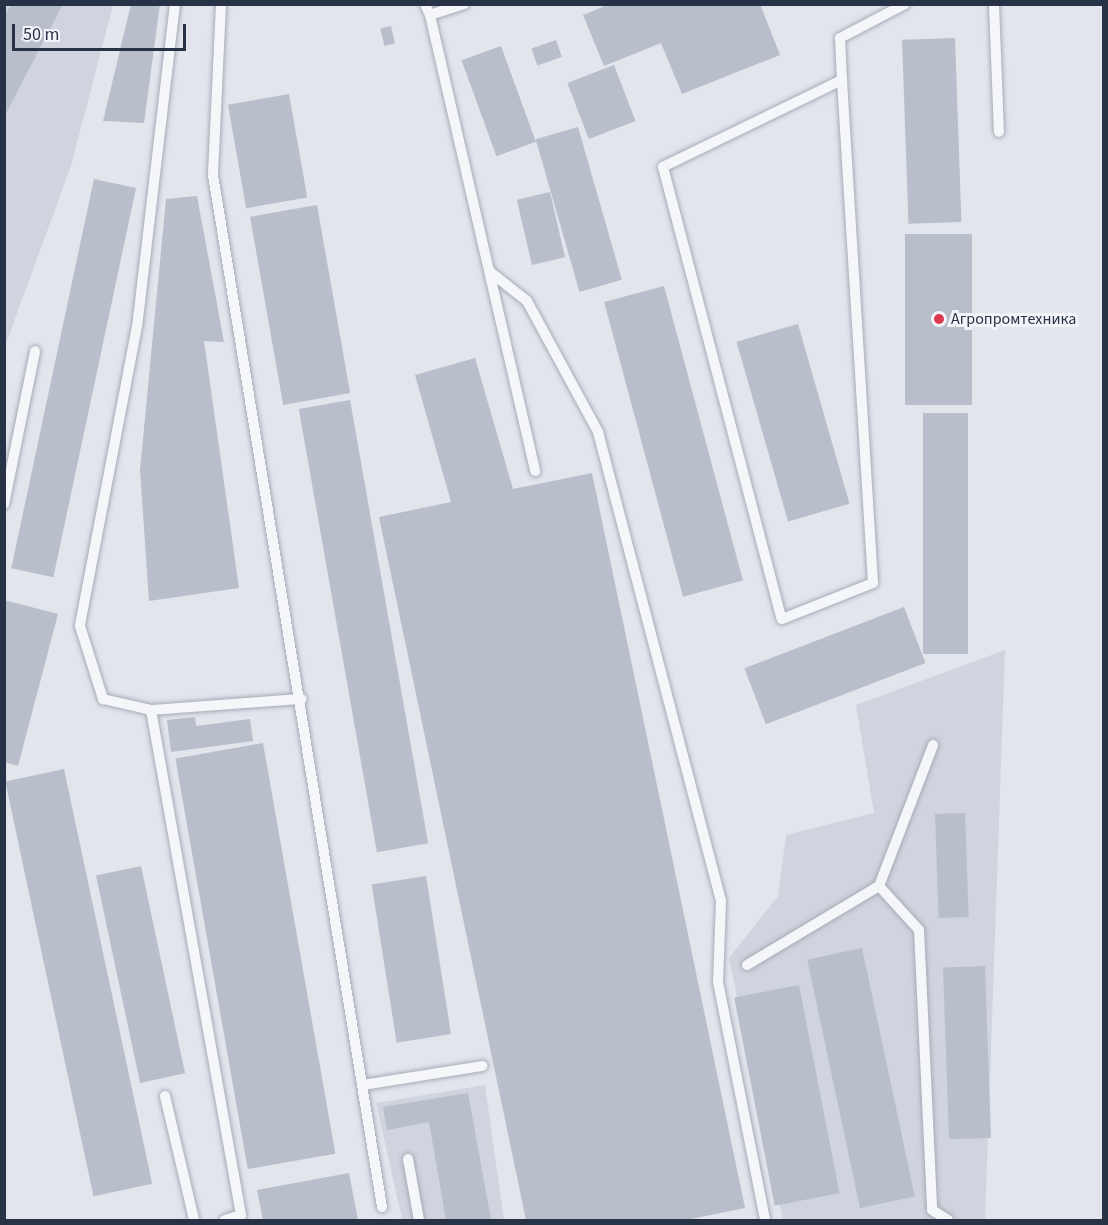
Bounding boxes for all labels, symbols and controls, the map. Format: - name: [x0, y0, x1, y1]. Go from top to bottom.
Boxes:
- scale bar: [15, 12, 189, 50]
- text: 50 m: [23, 22, 59, 47]
- place label: Агропромтехника: [951, 309, 1076, 329]
- marker: Агропромтехника: [932, 312, 946, 326]

